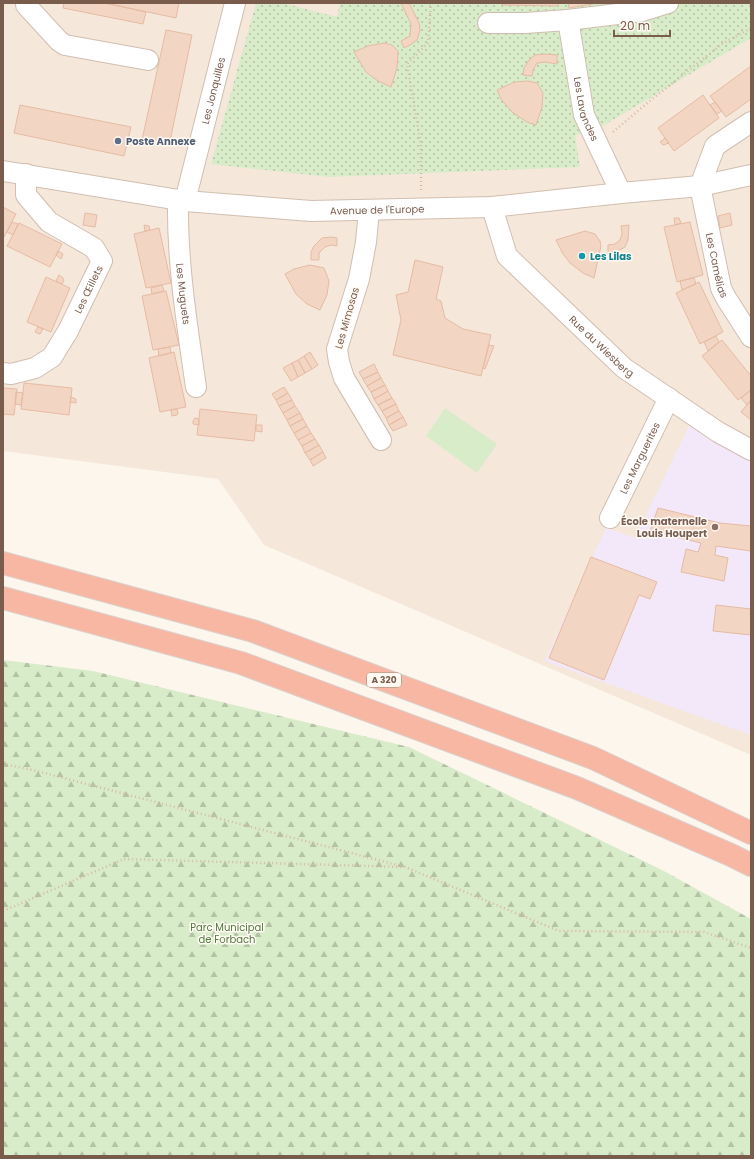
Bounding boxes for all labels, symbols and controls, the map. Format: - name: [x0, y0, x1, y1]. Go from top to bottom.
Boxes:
- scale bar: [614, 12, 670, 38]
- text: 20 m: [620, 17, 650, 34]
- street label: Les Jonquilles: [197, 55, 229, 126]
- street label: Les Lavandes: [570, 76, 603, 143]
- place label: Poste Annexe: [126, 134, 196, 149]
- marker: Poste Annexe: [113, 136, 123, 146]
- street label: Avenue de l'Europe: [330, 201, 425, 218]
- street label: Les Camélias: [702, 231, 732, 300]
- place label: Les Lilas: [590, 249, 632, 264]
- marker: Les Lilas: [577, 251, 587, 261]
- street label: Les Muguets: [173, 262, 194, 325]
- street label: Les Œillets: [70, 263, 106, 316]
- street label: Les Mimosas: [331, 285, 363, 351]
- street label: Rue du Wiesberg: [566, 312, 637, 380]
- street label: Les Marguerites: [616, 419, 664, 496]
- place label: École maternelle Louis Houpert: [621, 514, 707, 541]
- marker: École maternelle Louis Houpert: [710, 522, 720, 532]
- road number: A 320: [367, 673, 401, 687]
- park label: Parc Municipal de Forbach: [190, 920, 264, 947]

